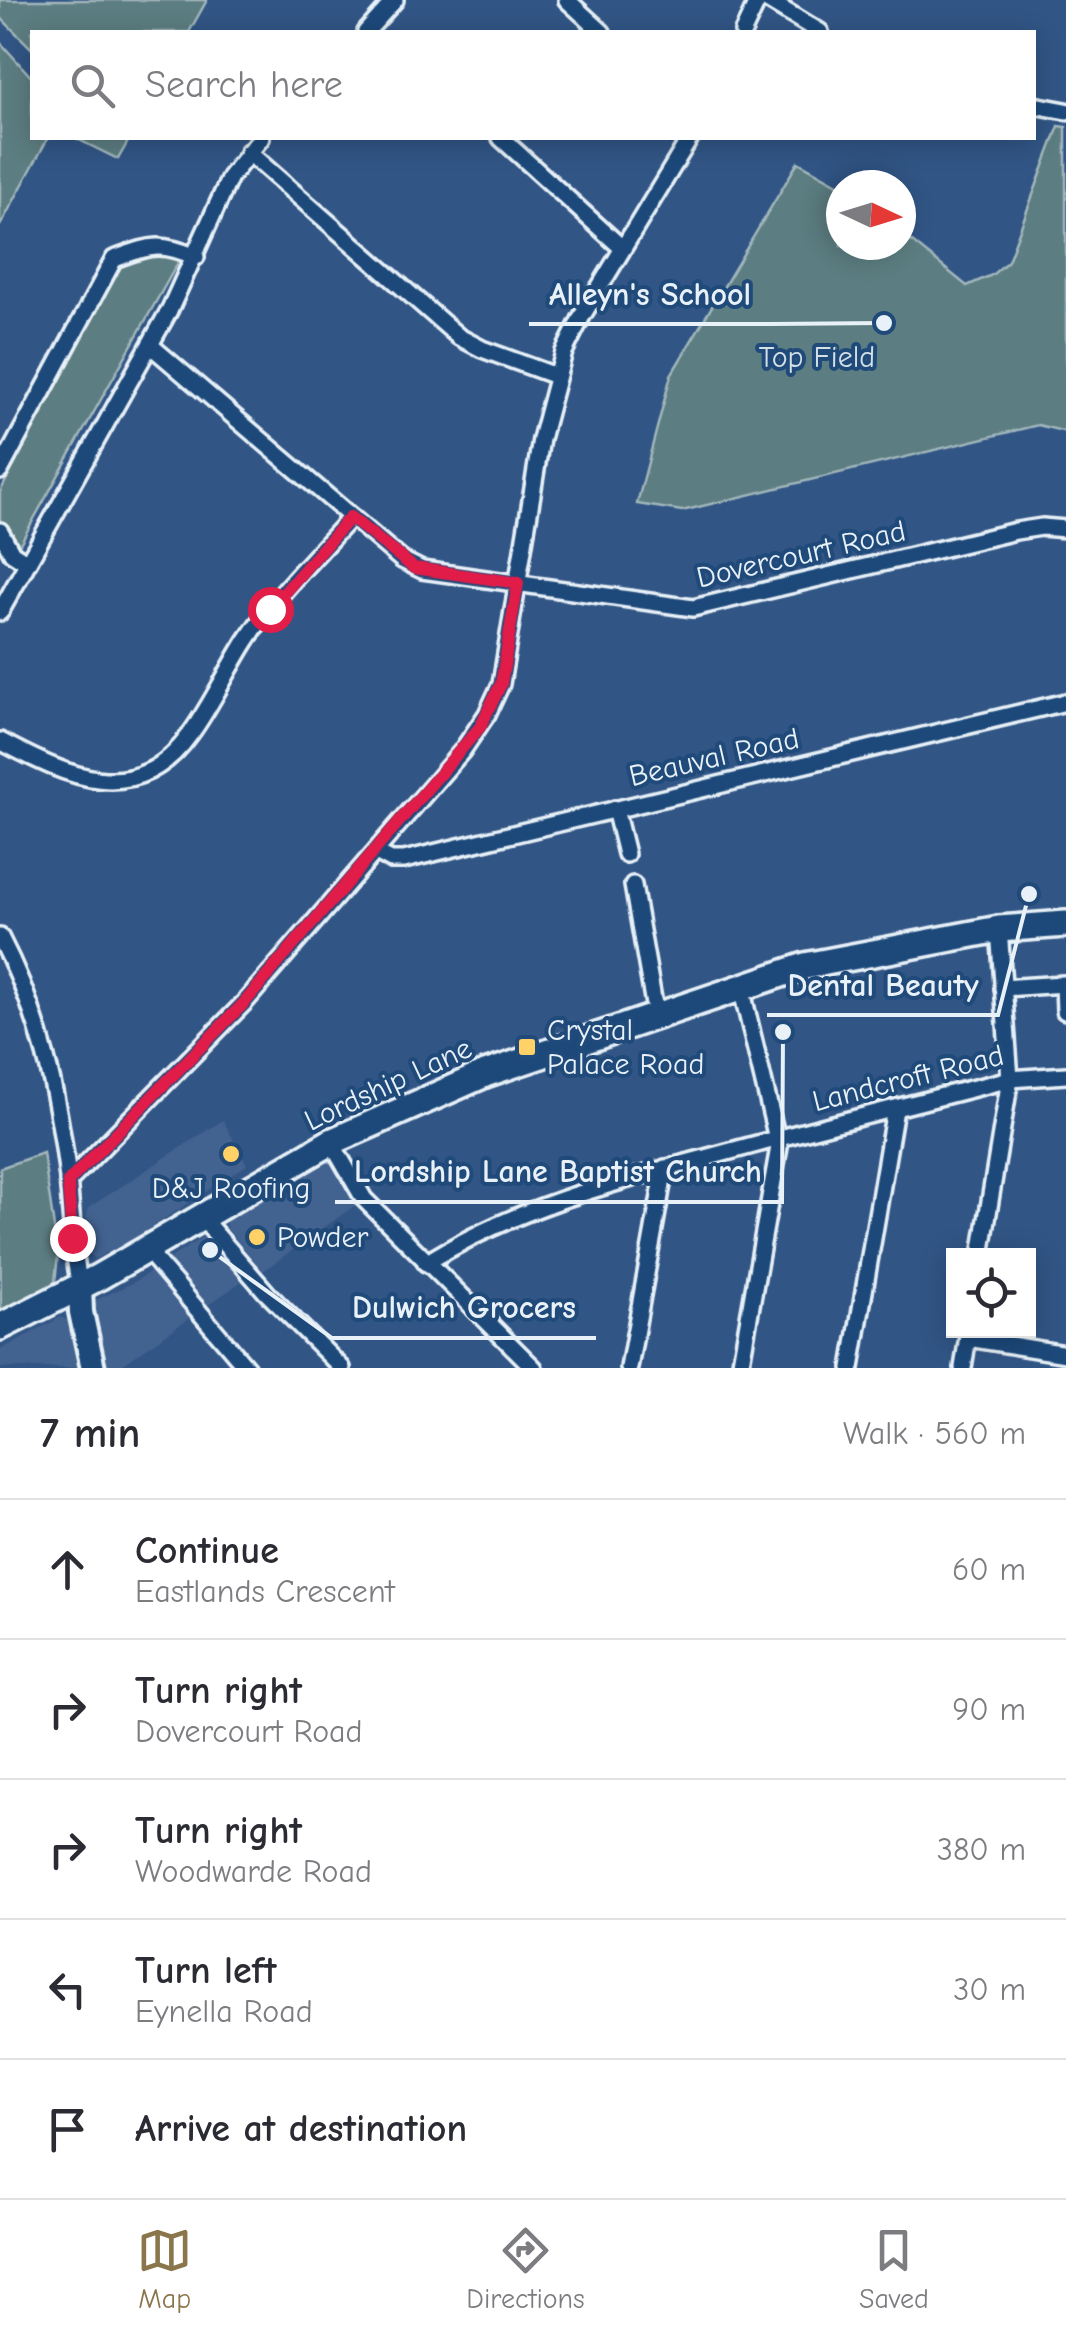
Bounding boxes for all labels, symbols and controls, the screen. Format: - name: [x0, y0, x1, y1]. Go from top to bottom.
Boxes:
- search box: [30, 30, 1036, 140]
- icon: search: [65, 58, 120, 113]
- text: Search here: [145, 63, 343, 107]
- north arrow: [826, 170, 916, 260]
- callout: Alleyn's School: [529, 262, 771, 324]
- text: Alleyn's School: [549, 276, 751, 313]
- park label: Top Field: [759, 340, 875, 375]
- street label: Dovercourt Road: [693, 513, 909, 596]
- route start: [248, 587, 294, 633]
- street label: Beauval Road: [626, 721, 802, 794]
- callout: Dental Beauty: [767, 953, 998, 1015]
- text: Dental Beauty: [787, 967, 979, 1004]
- place label: Crystal Palace Road: [547, 1013, 704, 1082]
- street label: Lordship Lane: [299, 1031, 477, 1138]
- marker: Crystal Palace Road: [516, 1036, 538, 1058]
- street label: Landcroft Road: [809, 1038, 1007, 1119]
- callout: Lordship Lane Baptist Church: [335, 1140, 782, 1202]
- marker: D&J Roofing: [220, 1143, 242, 1165]
- text: Lordship Lane Baptist Church: [354, 1153, 762, 1190]
- place label: D&J Roofing: [152, 1171, 310, 1206]
- route end: [50, 1216, 96, 1262]
- place label: Powder: [277, 1220, 368, 1255]
- marker: Powder: [246, 1226, 268, 1248]
- map controls: [946, 1248, 1036, 1338]
- button: locate: [946, 1248, 1036, 1338]
- callout: Dulwich Grocers: [332, 1276, 596, 1338]
- text: Dulwich Grocers: [352, 1289, 576, 1326]
- text: 7 min: [40, 1409, 140, 1458]
- text: Walk · 560 m: [843, 1415, 1026, 1452]
- text: Continue: [135, 1529, 279, 1573]
- icon: ahead: [40, 1542, 95, 1597]
- text: 60 m: [952, 1551, 1026, 1588]
- text: Eastlands Crescent: [135, 1573, 395, 1610]
- text: Turn right: [135, 1669, 302, 1713]
- icon: right: [40, 1682, 95, 1737]
- text: 90 m: [952, 1691, 1026, 1728]
- text: Dovercourt Road: [135, 1713, 363, 1750]
- text: Turn right: [135, 1809, 302, 1853]
- icon: right: [40, 1822, 95, 1877]
- text: 380 m: [937, 1831, 1026, 1868]
- text: Woodwarde Road: [135, 1853, 372, 1890]
- text: Turn left: [135, 1949, 276, 1993]
- icon: left: [40, 1962, 95, 2017]
- text: 30 m: [953, 1971, 1026, 2008]
- text: Eynella Road: [135, 1993, 313, 2030]
- icon: arrive: [40, 2102, 95, 2157]
- text: Arrive at destination: [135, 2107, 467, 2151]
- tab: Map: [137, 2223, 192, 2315]
- tab: Directions: [466, 2223, 585, 2315]
- tab: Saved: [859, 2223, 929, 2315]

